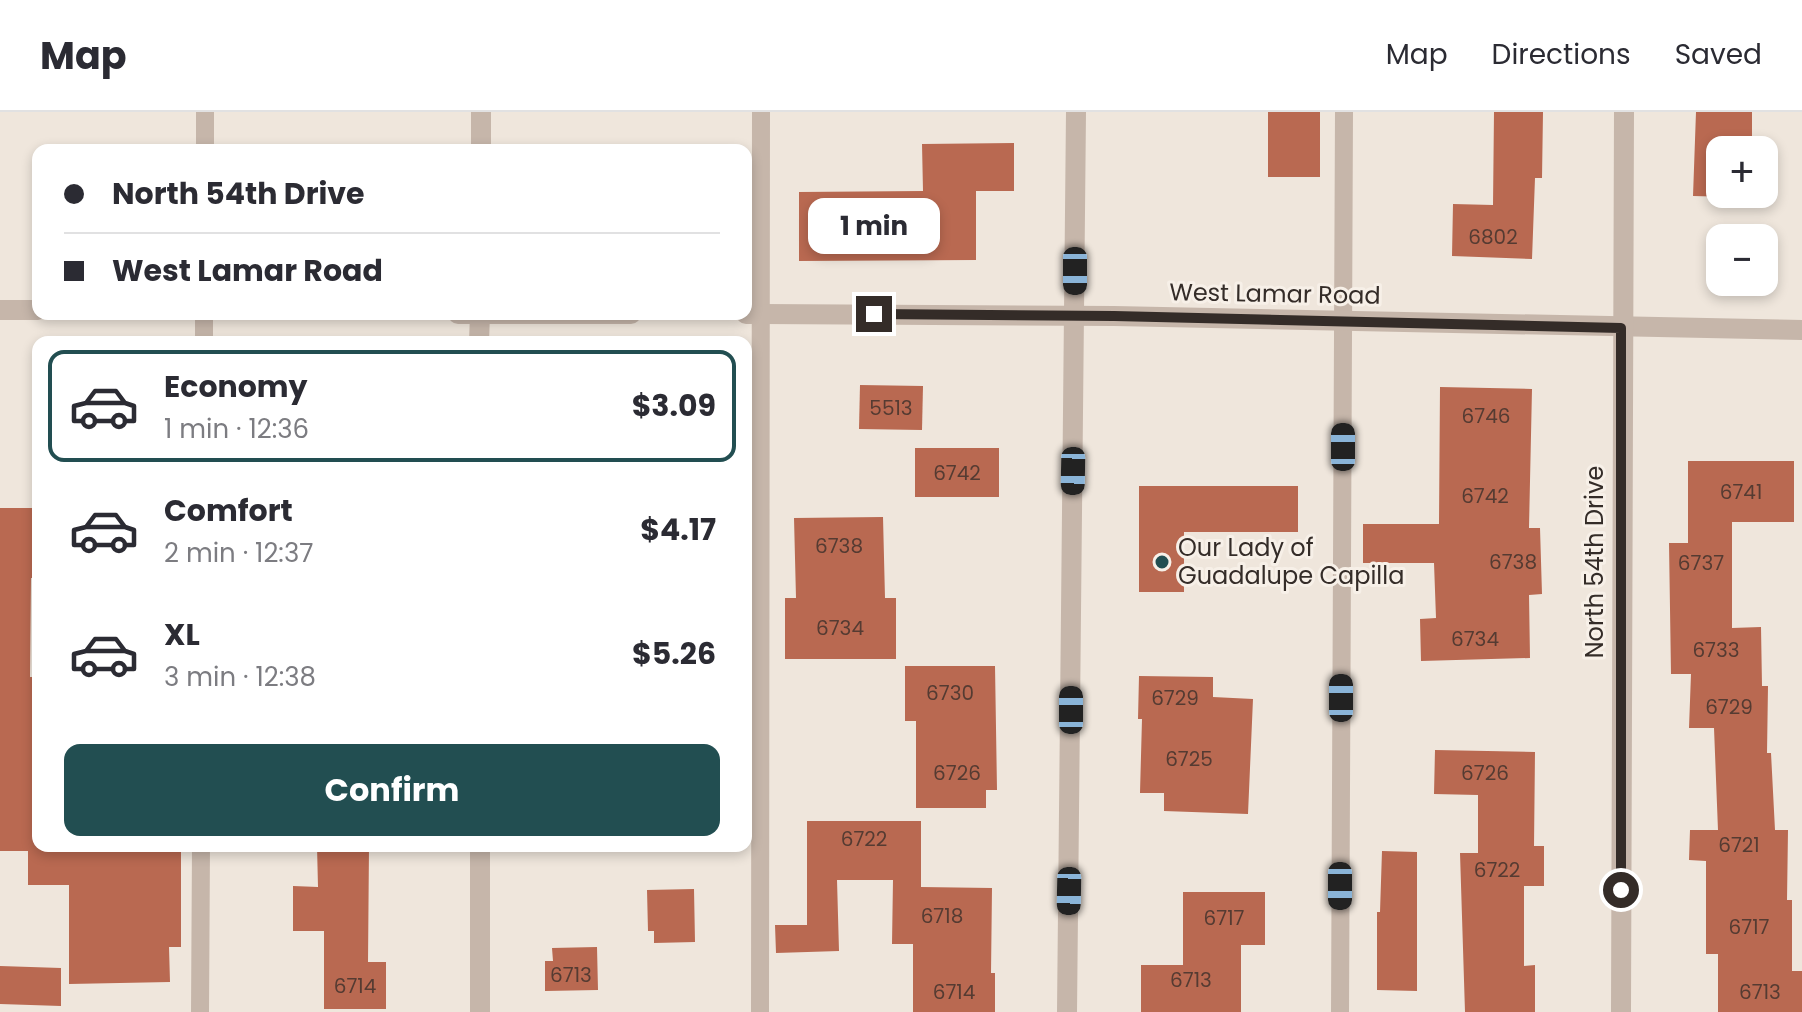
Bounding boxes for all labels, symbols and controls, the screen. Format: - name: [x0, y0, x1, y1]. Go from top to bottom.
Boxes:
- text: Map: [40, 29, 127, 82]
- text: Map: [1386, 35, 1448, 74]
- text: Directions: [1492, 35, 1631, 74]
- text: Saved: [1675, 35, 1762, 74]
- map controls: [1706, 136, 1778, 296]
- button: +: [1706, 136, 1778, 208]
- text: North 54th Drive: [112, 172, 365, 215]
- callout: 1 min: [808, 198, 940, 254]
- text: 1 min: [840, 208, 908, 244]
- house number: 6802: [1468, 223, 1518, 251]
- button: −: [1706, 224, 1778, 296]
- car: [1063, 247, 1087, 295]
- text: West Lamar Road: [112, 249, 383, 292]
- street label: West Lamar Road: [1169, 275, 1381, 312]
- route end: [856, 296, 892, 332]
- text: Economy: [164, 365, 308, 408]
- icon: car: [68, 370, 140, 442]
- text: $3.09: [632, 384, 716, 427]
- house number: 5513: [869, 394, 913, 422]
- house number: 6746: [1462, 402, 1510, 430]
- text: 1 min · 12:36: [164, 411, 309, 447]
- car: [1331, 423, 1355, 471]
- car: [1061, 447, 1085, 495]
- house number: 6742: [933, 459, 981, 487]
- street label: North 54th Drive: [1578, 466, 1611, 658]
- house number: 6741: [1720, 478, 1762, 506]
- house number: 6742: [1461, 482, 1509, 510]
- text: Comfort: [164, 489, 293, 532]
- icon: car: [68, 494, 140, 566]
- text: $4.17: [640, 508, 716, 551]
- place label: Our Lady of Guadalupe Capilla: [1178, 531, 1404, 592]
- house number: 6738: [815, 532, 863, 560]
- text: 2 min · 12:37: [164, 535, 313, 571]
- house number: 6738: [1489, 548, 1537, 576]
- house number: 6737: [1678, 549, 1724, 577]
- marker: Our Lady of Guadalupe Capilla: [1153, 553, 1171, 571]
- text: XL: [164, 613, 200, 656]
- house number: 6734: [816, 614, 864, 642]
- icon: car: [68, 618, 140, 690]
- house number: 6734: [1451, 625, 1499, 653]
- text: $5.26: [632, 632, 716, 675]
- house number: 6733: [1692, 636, 1740, 664]
- text: 3 min · 12:38: [164, 659, 316, 695]
- car: [1329, 674, 1353, 722]
- house number: 6730: [926, 679, 974, 707]
- house number: 6729: [1151, 684, 1199, 712]
- car: [1059, 686, 1083, 734]
- house number: 6729: [1705, 693, 1753, 721]
- button: Confirm: [64, 744, 720, 836]
- house number: 6725: [1165, 745, 1213, 773]
- house number: 6726: [933, 759, 981, 787]
- house number: 6726: [1461, 759, 1509, 787]
- house number: 6722: [841, 825, 887, 853]
- house number: 6721: [1718, 831, 1760, 859]
- house number: 6722: [1474, 856, 1520, 884]
- car: [1328, 862, 1352, 910]
- car: [1057, 867, 1081, 915]
- route start: [1603, 872, 1639, 908]
- house number: 6718: [921, 902, 963, 930]
- house number: 6717: [1204, 904, 1245, 932]
- house number: 6717: [1729, 913, 1770, 941]
- house number: 6713: [550, 961, 592, 989]
- house number: 6713: [1170, 966, 1212, 994]
- house number: 6714: [334, 972, 376, 1000]
- house number: 6714: [933, 978, 975, 1006]
- house number: 6713: [1739, 978, 1781, 1006]

